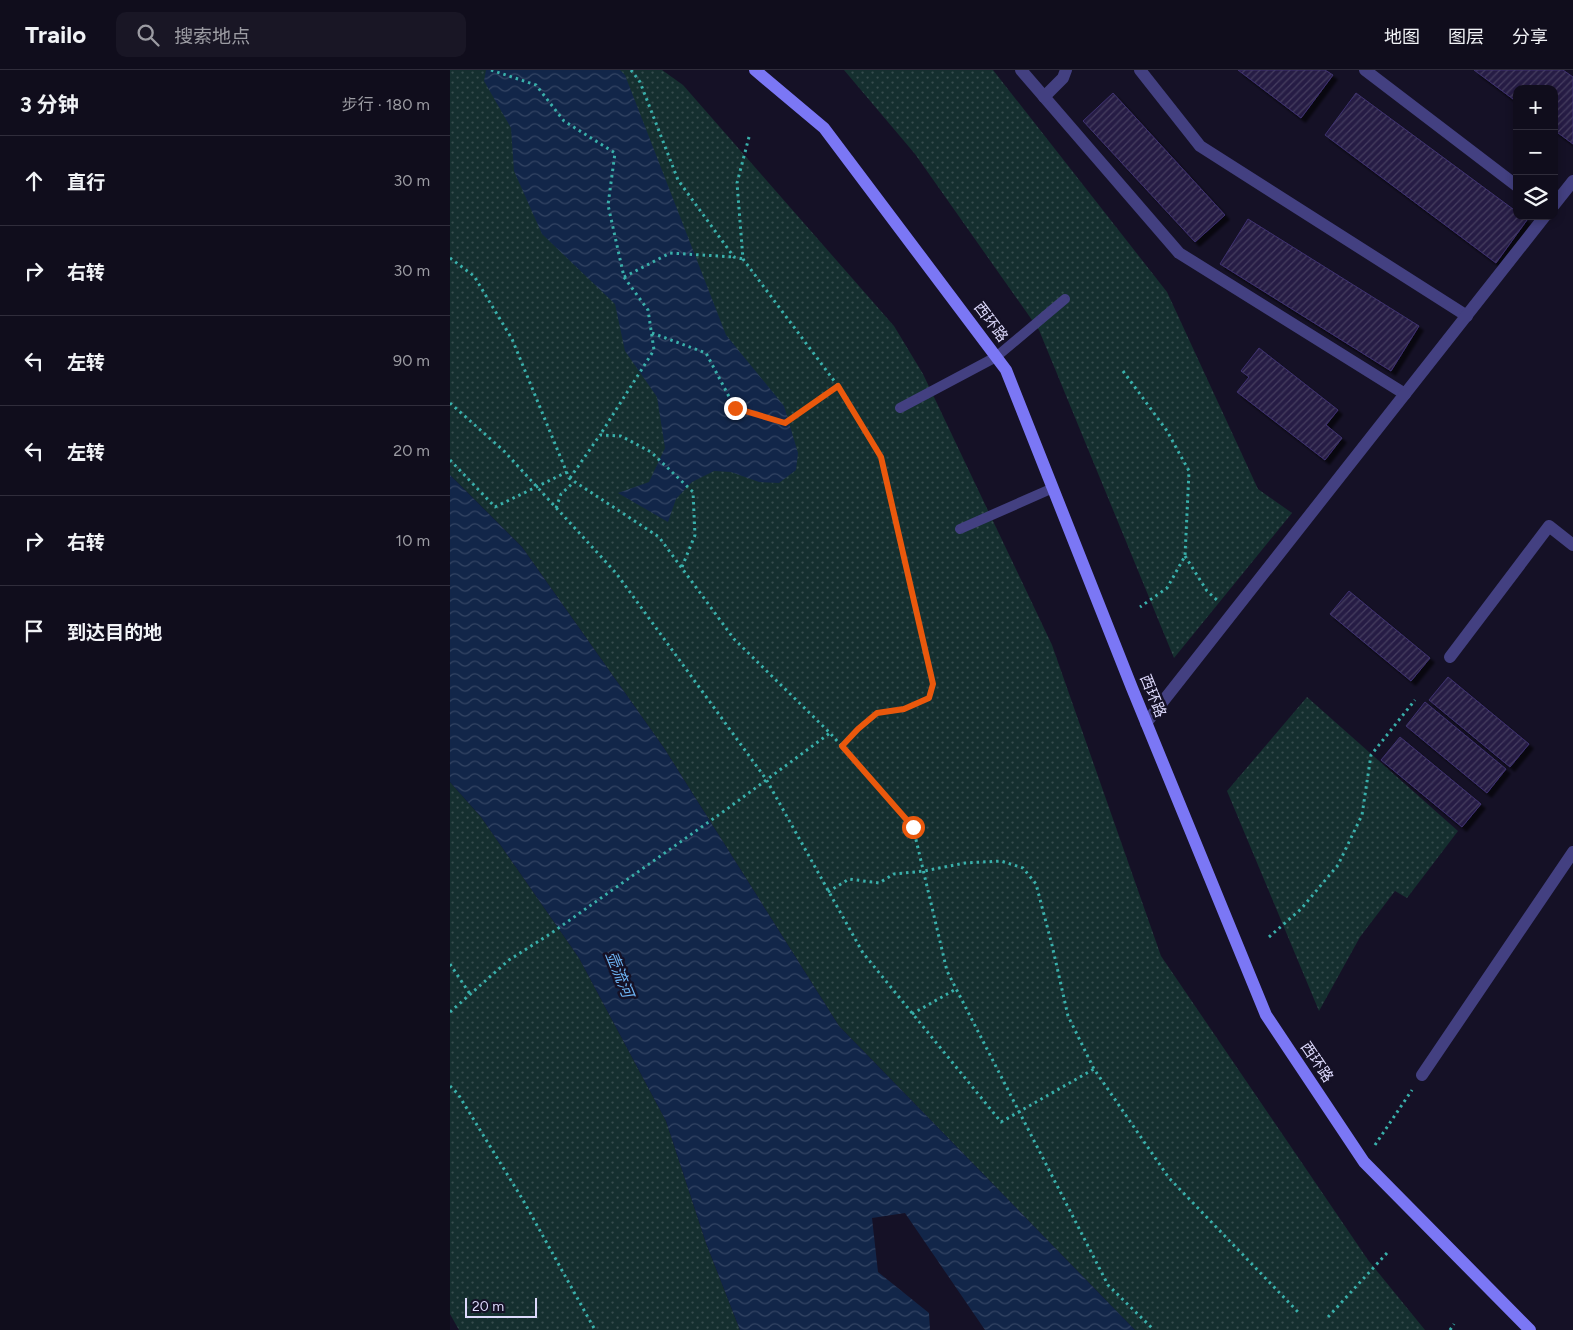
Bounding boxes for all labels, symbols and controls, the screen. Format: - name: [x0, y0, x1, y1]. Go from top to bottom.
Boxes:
- search box: [116, 12, 466, 57]
- text: Trailo: [25, 20, 86, 49]
- icon: search: [134, 21, 162, 49]
- text: 搜索地点: [174, 25, 250, 48]
- text: 地图: [1384, 26, 1420, 48]
- text: 图层: [1448, 26, 1484, 48]
- text: 分享: [1512, 26, 1548, 48]
- map controls: [1513, 85, 1558, 220]
- button: +: [1513, 85, 1558, 130]
- text: 3 分钟: [20, 92, 79, 117]
- text: 步行 · 180 m: [342, 95, 430, 114]
- button: −: [1513, 130, 1558, 175]
- icon: ahead: [20, 167, 48, 195]
- text: 直行: [67, 171, 105, 194]
- text: 30 m: [393, 171, 430, 190]
- button: layers: [1513, 175, 1558, 220]
- icon: right: [20, 257, 48, 285]
- text: 右转: [67, 261, 105, 284]
- text: 30 m: [393, 261, 430, 280]
- street label: 西环路: [970, 299, 1012, 345]
- icon: left: [20, 347, 48, 375]
- text: 左转: [67, 351, 105, 374]
- text: 90 m: [393, 351, 430, 370]
- route end: [724, 397, 747, 420]
- icon: left: [20, 437, 48, 465]
- text: 左转: [67, 441, 105, 464]
- text: 20 m: [393, 441, 430, 460]
- icon: right: [20, 527, 48, 555]
- text: 右转: [67, 531, 105, 554]
- text: 10 m: [396, 531, 430, 550]
- icon: arrive: [20, 617, 48, 645]
- text: 到达目的地: [67, 621, 162, 644]
- street label: 西环路: [1136, 672, 1170, 720]
- route start: [902, 816, 925, 839]
- water label: 壶流河: [602, 948, 638, 1003]
- street label: 西环路: [1297, 1038, 1337, 1086]
- scale bar: [465, 1295, 538, 1318]
- text: 20 m: [472, 1298, 504, 1315]

